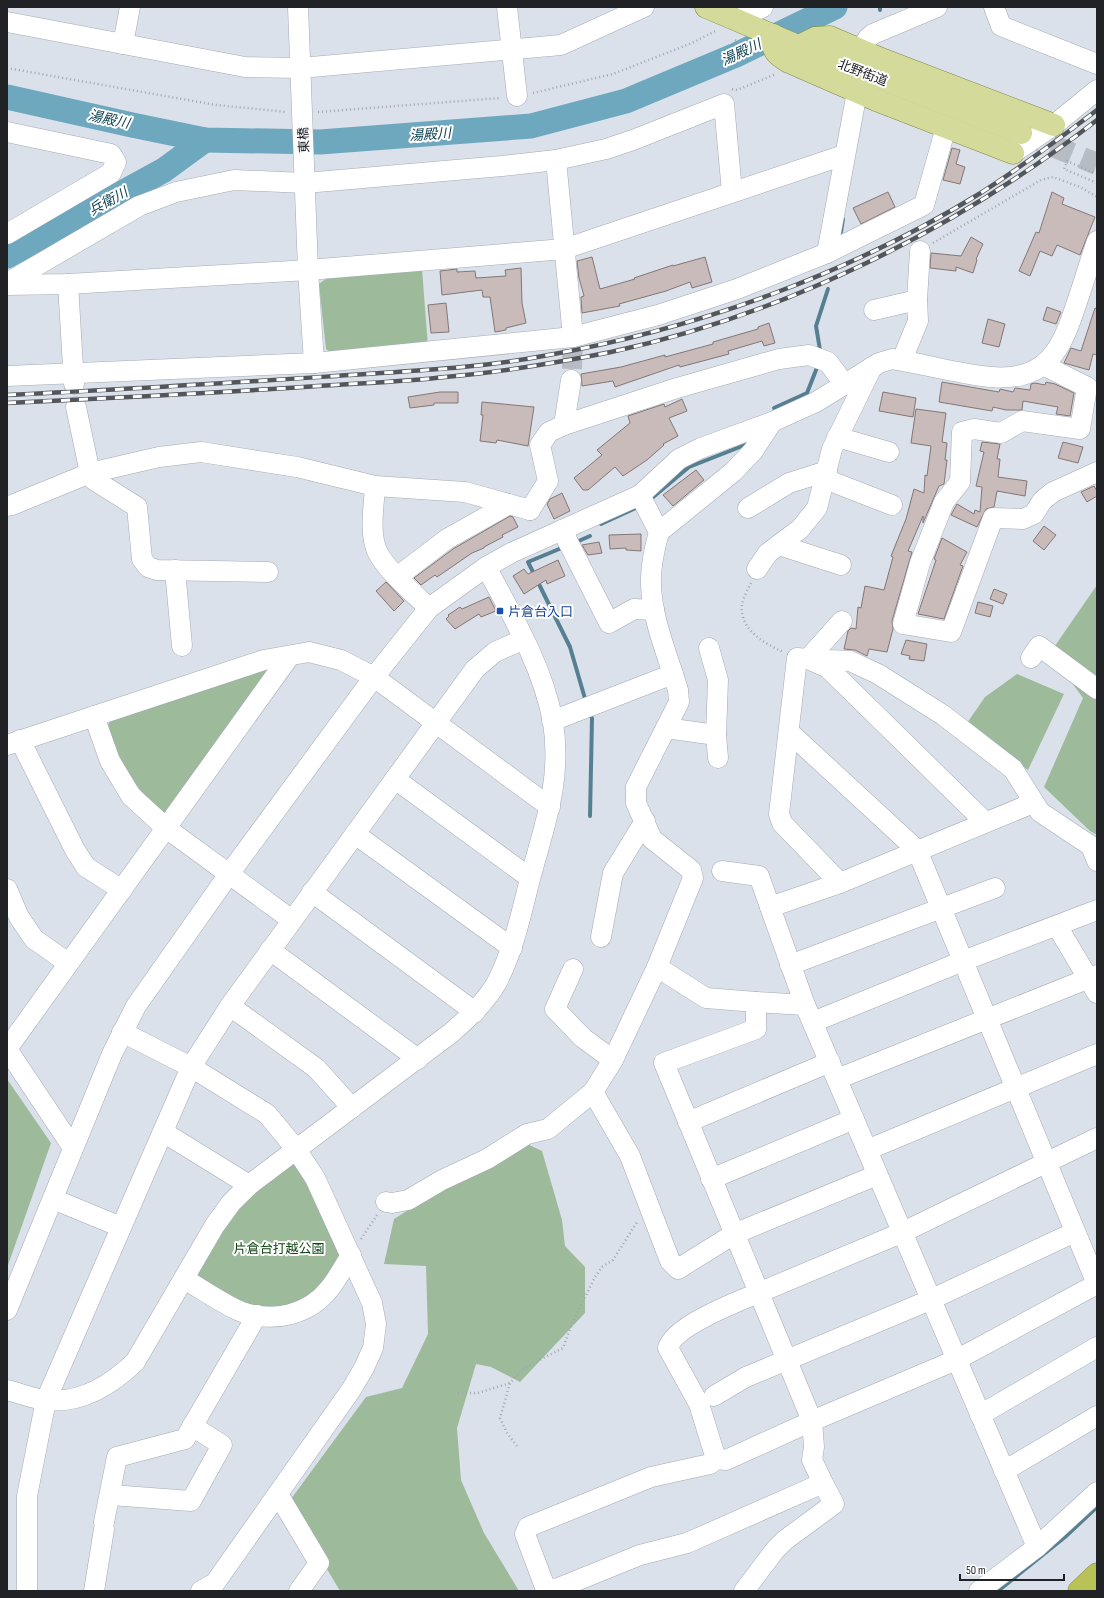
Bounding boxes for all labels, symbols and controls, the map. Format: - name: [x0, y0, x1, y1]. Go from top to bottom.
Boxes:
- water label: 湯殿川: [719, 35, 766, 69]
- street label: 北野街道: [835, 56, 890, 90]
- water label: 湯殿川: [87, 107, 133, 133]
- water label: 湯殿川: [408, 124, 454, 144]
- street label: 東橋: [295, 127, 313, 153]
- water label: 兵衛川: [86, 183, 132, 219]
- place label: 片倉台入口: [508, 604, 573, 620]
- marker: 片倉台入口: [495, 606, 505, 616]
- park label: 片倉台打越公園: [233, 1241, 325, 1257]
- scale bar: [960, 1556, 1064, 1582]
- text: 50 m: [966, 1563, 986, 1578]

